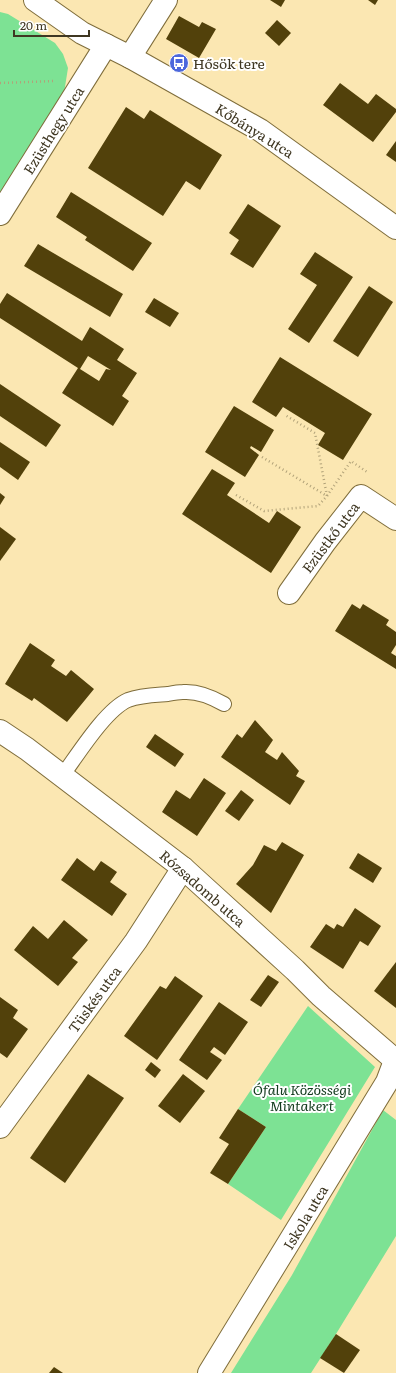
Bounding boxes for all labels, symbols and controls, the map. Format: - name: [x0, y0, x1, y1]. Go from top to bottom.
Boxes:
- scale bar: [14, 12, 89, 38]
- text: 20 m: [20, 16, 47, 34]
- bus stop icon: Hősök tere: [168, 52, 190, 74]
- place label: Hősök tere: [193, 53, 265, 73]
- street label: Ezüsthegy utca: [18, 82, 88, 178]
- street label: Kőbánya utca: [212, 98, 299, 162]
- street label: Ezüstkő utca: [297, 497, 364, 577]
- street label: Rózsadomb utca: [156, 845, 251, 931]
- street label: Tüskés utca: [63, 961, 125, 1037]
- park label: Ófalu Közösségi Mintakert: [253, 1079, 352, 1115]
- street label: Iskola utca: [278, 1181, 332, 1253]

